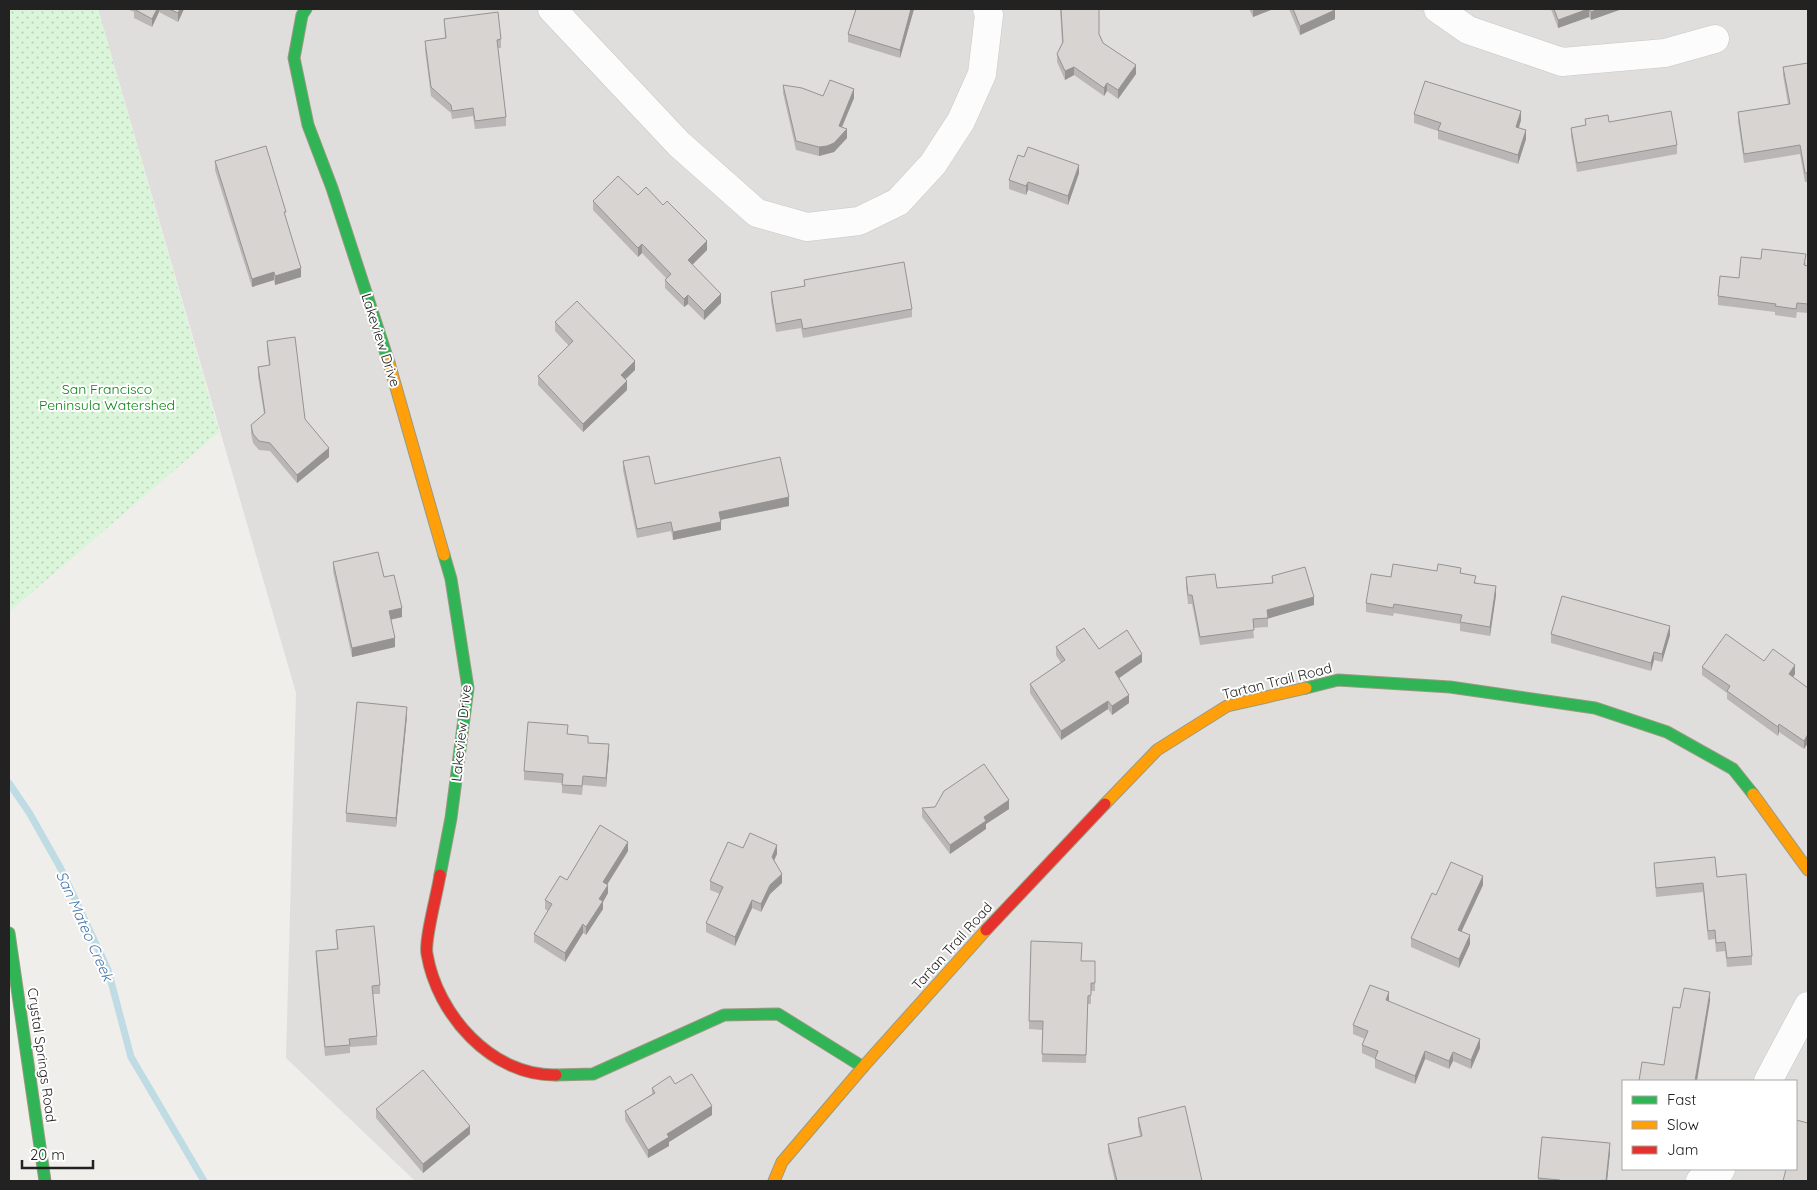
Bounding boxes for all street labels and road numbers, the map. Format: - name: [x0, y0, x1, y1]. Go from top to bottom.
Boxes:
- street label: Lakeview Drive: [357, 291, 405, 389]
- street label: Tartan Trail Road: [1220, 659, 1334, 703]
- street label: Lakeview Drive: [447, 684, 475, 782]
- street label: Tartan Trail Road: [908, 898, 996, 994]
- street label: Crystal Springs Road: [24, 987, 60, 1123]

